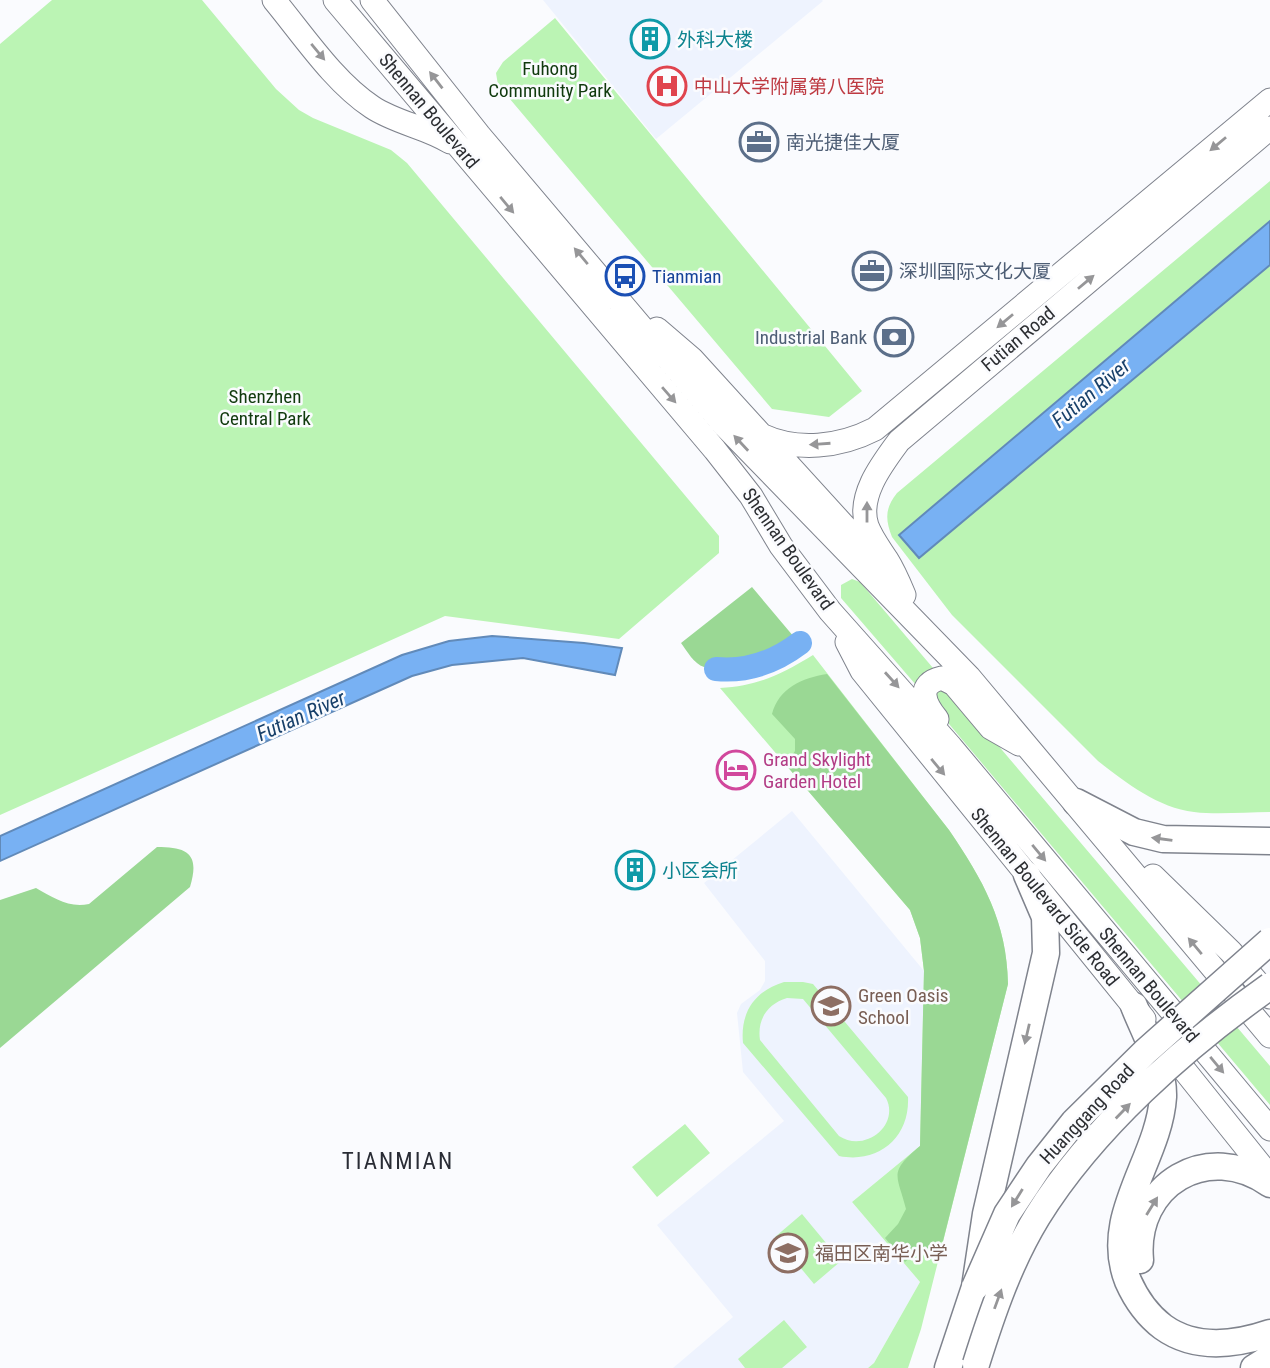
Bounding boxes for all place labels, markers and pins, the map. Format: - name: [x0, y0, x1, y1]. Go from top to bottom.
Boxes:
- building icon: 外科大楼: [629, 18, 671, 60]
- place label: 外科大楼: [677, 28, 753, 51]
- hospital icon: 中山大学附属第八医院: [646, 65, 688, 107]
- place label: 中山大学附属第八医院: [694, 75, 884, 98]
- office icon: 南光捷佳大厦: [738, 121, 780, 163]
- place label: 南光捷佳大厦: [786, 131, 900, 154]
- office icon: 深圳国际文化大厦: [851, 250, 893, 292]
- bus stop icon: Tianmian: [604, 255, 646, 297]
- place label: 深圳国际文化大厦: [899, 260, 1051, 283]
- place label: Tianmian: [652, 265, 722, 288]
- bank icon: Industrial Bank: [873, 316, 915, 358]
- place label: Industrial Bank: [755, 326, 867, 349]
- place label: Grand Skylight Garden Hotel: [763, 748, 871, 793]
- hotel icon: Grand Skylight Garden Hotel: [715, 749, 757, 791]
- building icon: 小区会所: [614, 849, 656, 891]
- place label: 小区会所: [662, 859, 738, 882]
- place label: Green Oasis School: [858, 984, 948, 1029]
- school or university icon: Green Oasis School: [810, 985, 852, 1027]
- school or university icon: 福田区南华小学: [767, 1232, 809, 1274]
- place label: 福田区南华小学: [815, 1242, 948, 1265]

